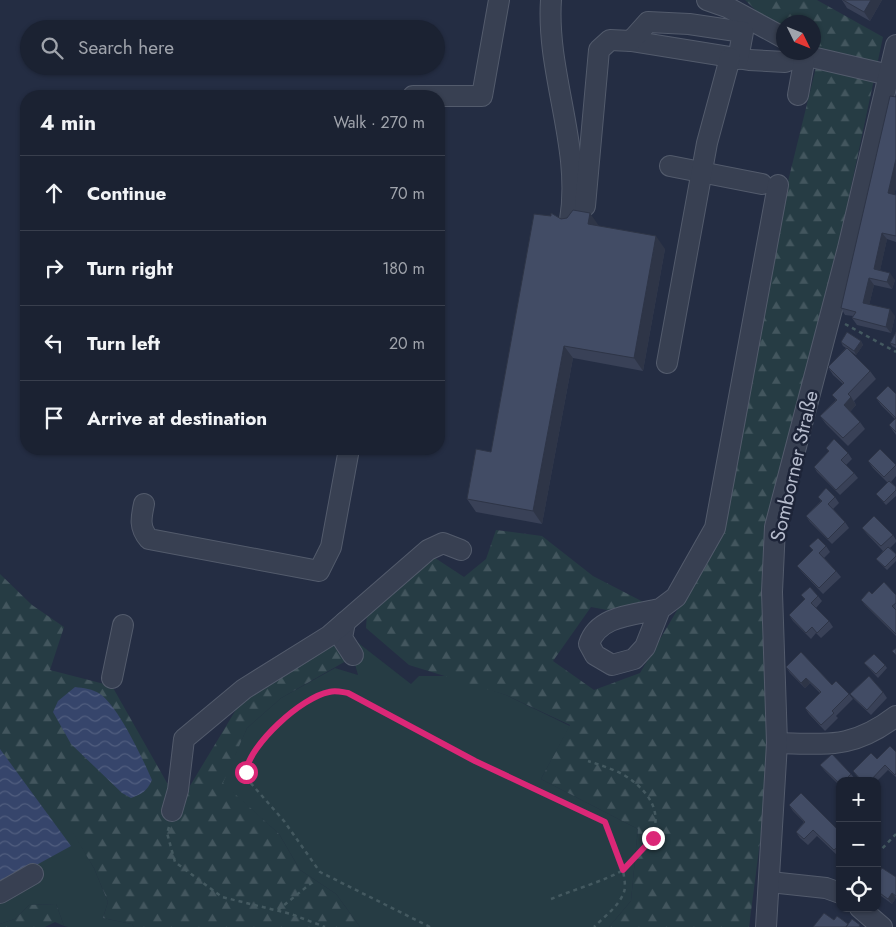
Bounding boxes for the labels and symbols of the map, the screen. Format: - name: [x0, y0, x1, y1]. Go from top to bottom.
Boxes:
- north arrow: [776, 15, 821, 60]
- street label: Somborner Straße: [763, 388, 826, 544]
- route start: [235, 761, 258, 784]
- route end: [642, 827, 665, 850]

